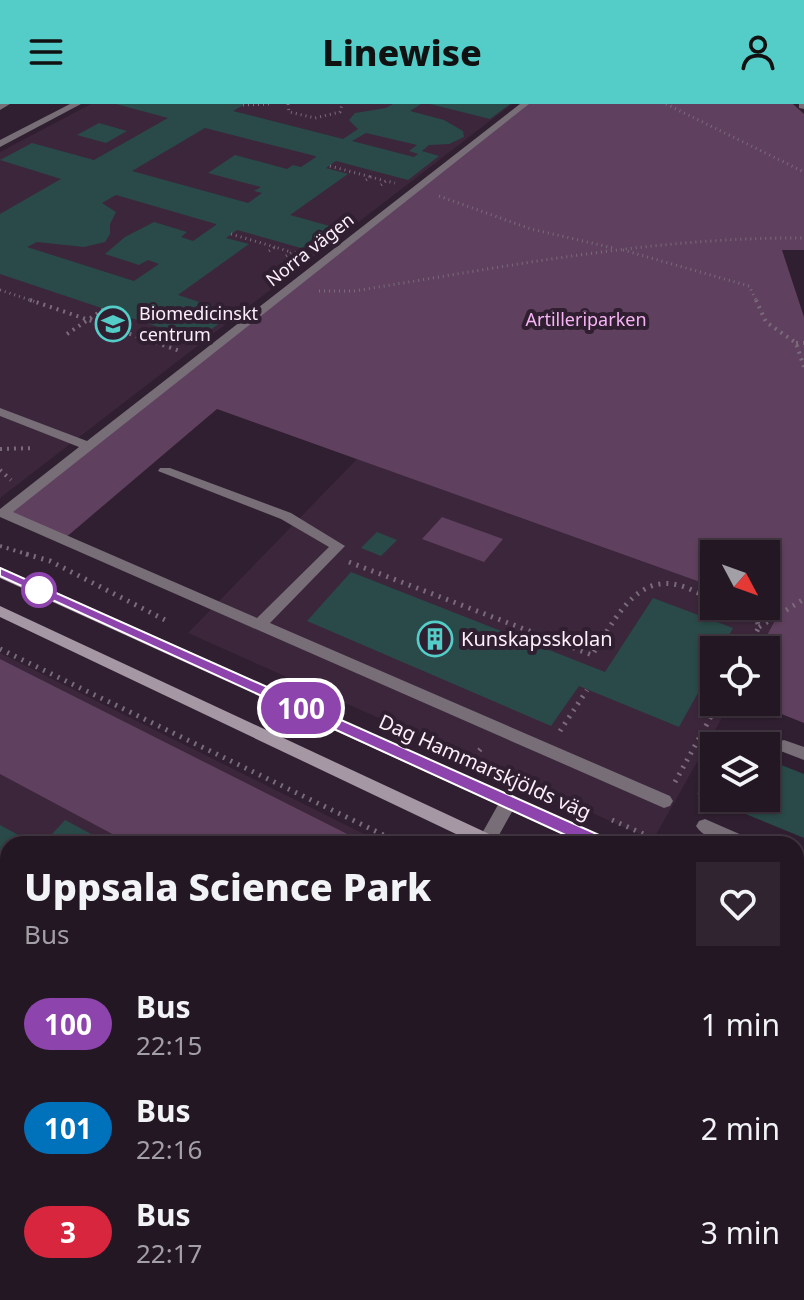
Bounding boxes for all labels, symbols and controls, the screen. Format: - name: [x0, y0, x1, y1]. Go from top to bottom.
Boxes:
- text: Linewise: [322, 28, 482, 77]
- icon: menu: [24, 30, 68, 74]
- icon: person: [736, 30, 780, 74]
- street label: Norra vägen: [260, 207, 358, 291]
- place label: Biomedicinskt centrum: [139, 301, 259, 346]
- school or university icon: Biomedicinskt centrum: [94, 305, 132, 343]
- park label: Artilleriparken: [525, 307, 647, 331]
- north arrow: [700, 540, 780, 620]
- map controls: [700, 540, 780, 812]
- unlabelled marker: [22, 573, 56, 607]
- building icon: Kunskapsskolan: [416, 620, 454, 658]
- place label: Kunskapsskolan: [461, 625, 613, 652]
- button: locate: [700, 636, 780, 716]
- line badge: 100: [255, 682, 347, 734]
- text: 100: [277, 689, 325, 727]
- street label: Dag Hammarskjölds väg: [375, 707, 596, 826]
- button: layers: [700, 732, 780, 812]
- text: Uppsala Science Park: [24, 860, 431, 912]
- button: heart: [696, 862, 780, 946]
- text: Bus: [24, 916, 69, 952]
- text: Bus: [136, 986, 191, 1027]
- text: 1 min: [701, 1004, 780, 1045]
- text: 100: [44, 1005, 92, 1043]
- text: 22:15: [136, 1027, 202, 1063]
- text: Bus: [136, 1090, 191, 1131]
- text: 2 min: [701, 1108, 780, 1149]
- text: 101: [44, 1109, 92, 1147]
- text: 22:16: [136, 1131, 202, 1167]
- text: Bus: [136, 1194, 191, 1235]
- text: 3 min: [701, 1212, 780, 1253]
- text: 3: [60, 1213, 76, 1251]
- text: 22:17: [136, 1235, 202, 1271]

